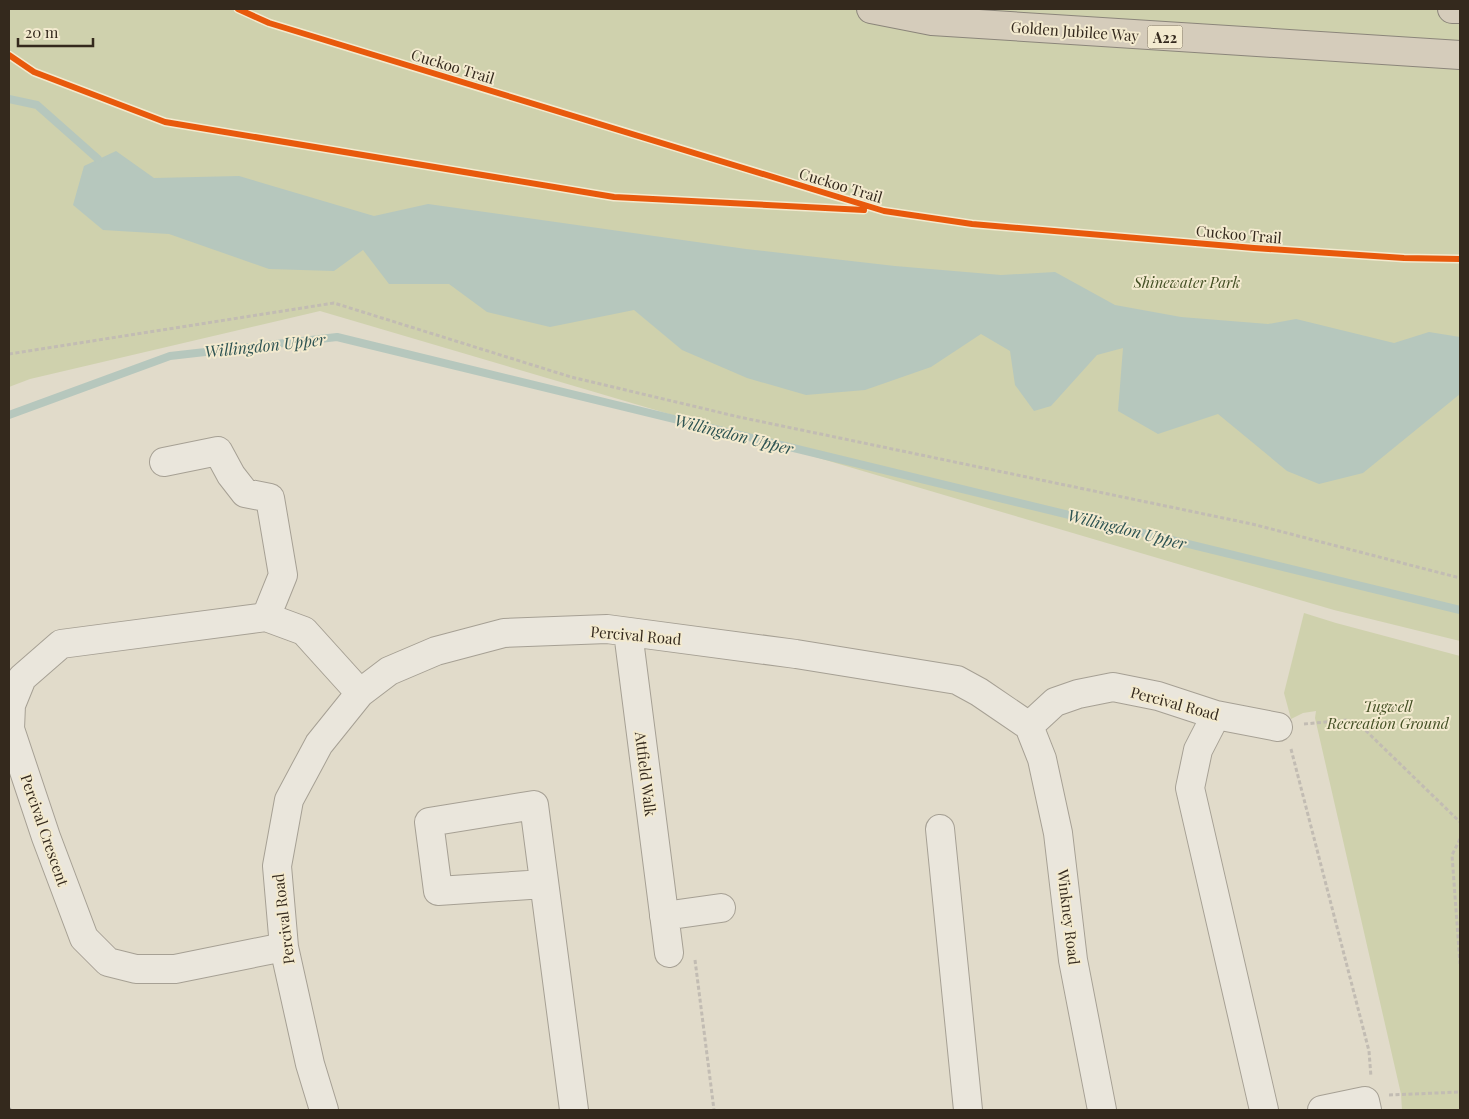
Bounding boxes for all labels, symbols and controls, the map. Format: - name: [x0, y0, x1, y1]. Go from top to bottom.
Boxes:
- scale bar: [18, 15, 92, 47]
- street label: Golden Jubilee Way: [1010, 17, 1140, 45]
- text: 20 m: [25, 22, 59, 42]
- road number: A22: [1148, 26, 1182, 48]
- street label: Cuckoo Trail: [409, 44, 497, 88]
- street label: Cuckoo Trail: [797, 163, 885, 207]
- street label: Cuckoo Trail: [1195, 220, 1283, 248]
- park label: Shinewater Park: [1133, 272, 1240, 292]
- water label: Willingdon Upper: [203, 328, 328, 362]
- water label: Willingdon Upper: [672, 409, 797, 459]
- water label: Willingdon Upper: [1065, 504, 1190, 554]
- street label: Percival Road: [590, 621, 683, 649]
- street label: Percival Road: [1128, 682, 1222, 725]
- park label: Tugwell Recreation Ground: [1326, 696, 1450, 733]
- street label: Attfield Walk: [631, 729, 661, 818]
- street label: Percival Crescent: [16, 771, 74, 889]
- street label: Winkney Road: [1053, 867, 1085, 966]
- street label: Percival Road: [267, 872, 298, 965]

